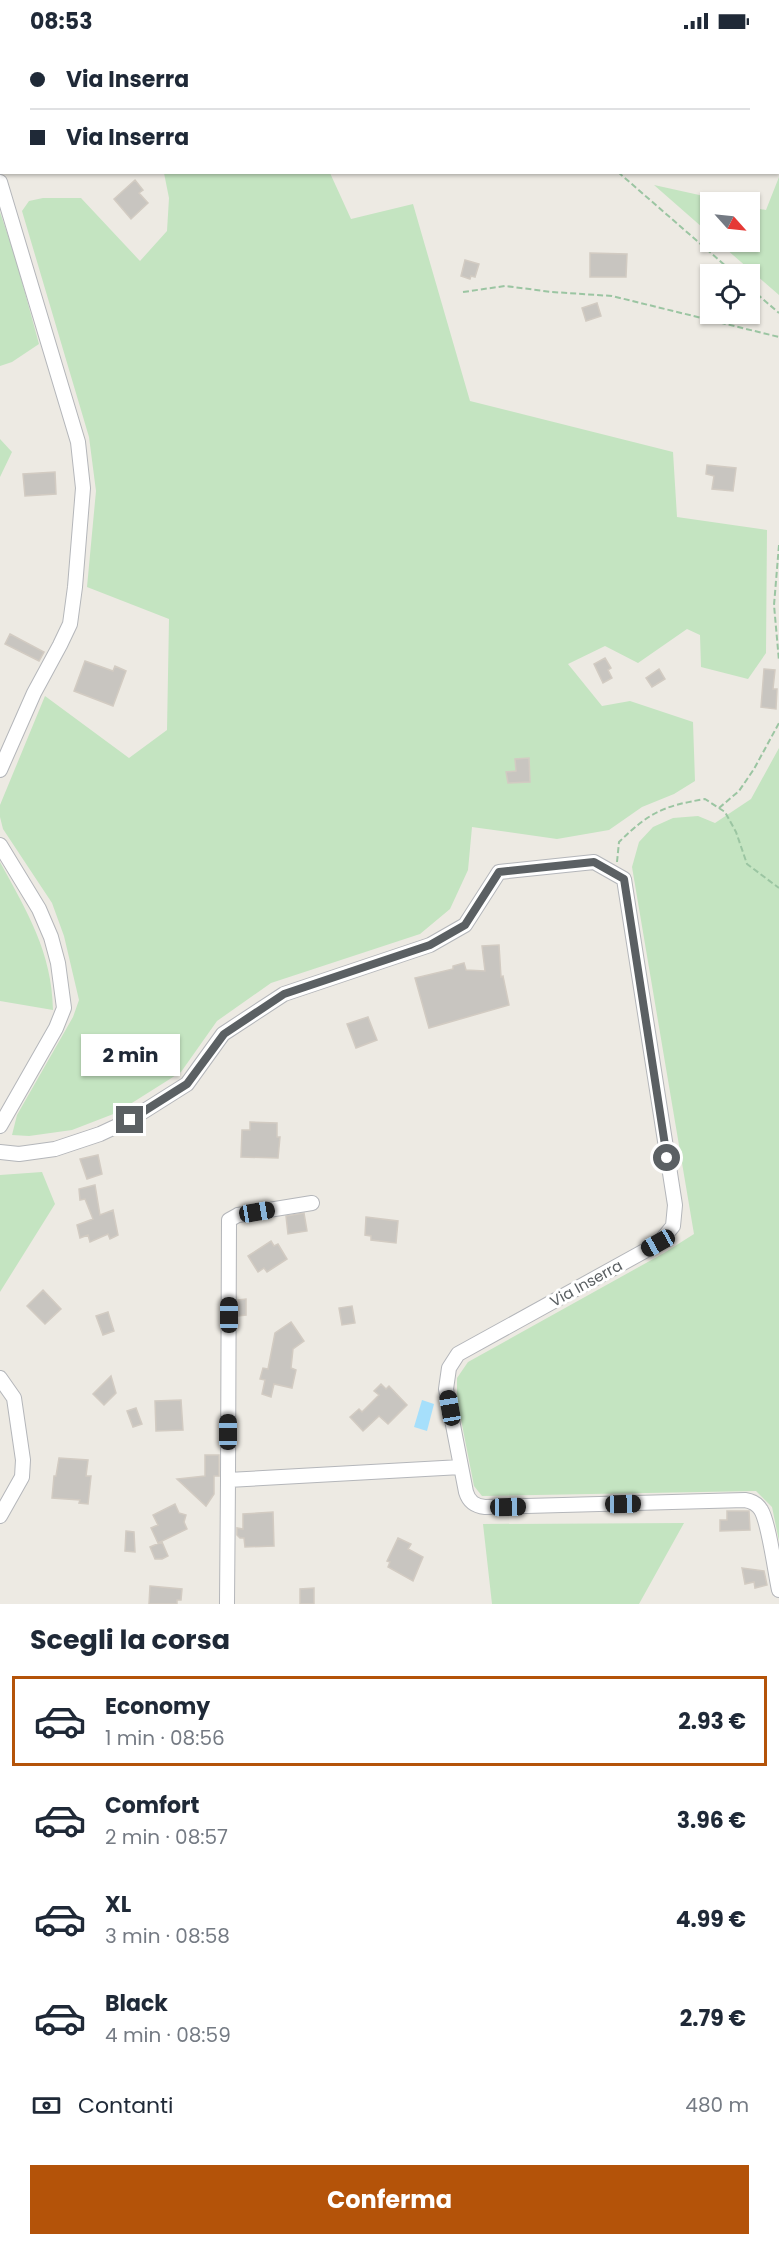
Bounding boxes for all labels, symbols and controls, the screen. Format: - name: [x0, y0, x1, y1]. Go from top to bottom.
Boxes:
- text: 08:53: [30, 6, 92, 37]
- text: Via Inserra: [66, 64, 189, 95]
- text: Via Inserra: [66, 122, 189, 153]
- north arrow: [700, 192, 760, 252]
- map controls: [700, 192, 760, 324]
- button: locate: [700, 264, 760, 324]
- callout: 2 min: [80, 1033, 180, 1075]
- text: 2 min: [102, 1041, 159, 1069]
- route end: [116, 1106, 143, 1133]
- route start: [653, 1144, 680, 1171]
- car: [238, 1200, 276, 1224]
- car: [638, 1226, 678, 1260]
- street label: Via Inserra: [546, 1254, 626, 1312]
- car: [220, 1297, 238, 1333]
- car: [438, 1389, 462, 1427]
- car: [219, 1414, 237, 1450]
- car: [605, 1495, 641, 1513]
- car: [490, 1498, 526, 1516]
- text: Scegli la corsa: [30, 1621, 230, 1658]
- text: Economy: [105, 1691, 210, 1722]
- icon: car: [33, 1694, 87, 1748]
- text: 2.93 €: [678, 1706, 746, 1737]
- text: 1 min · 08:56: [105, 1724, 225, 1752]
- text: Comfort: [105, 1790, 199, 1821]
- icon: car: [33, 1793, 87, 1847]
- text: 3.96 €: [677, 1805, 746, 1836]
- text: 2 min · 08:57: [105, 1823, 228, 1851]
- text: XL: [105, 1889, 131, 1920]
- icon: car: [33, 1892, 87, 1946]
- text: 4.99 €: [676, 1904, 746, 1935]
- text: 3 min · 08:58: [105, 1922, 230, 1950]
- text: Black: [105, 1988, 168, 2019]
- icon: car: [33, 1991, 87, 2045]
- text: 2.79 €: [680, 2003, 746, 2034]
- text: 4 min · 08:59: [105, 2021, 231, 2049]
- icon: cash: [30, 2089, 63, 2122]
- text: Contanti: [78, 2090, 174, 2121]
- text: 480 m: [685, 2091, 749, 2119]
- button: Conferma: [30, 2165, 749, 2234]

